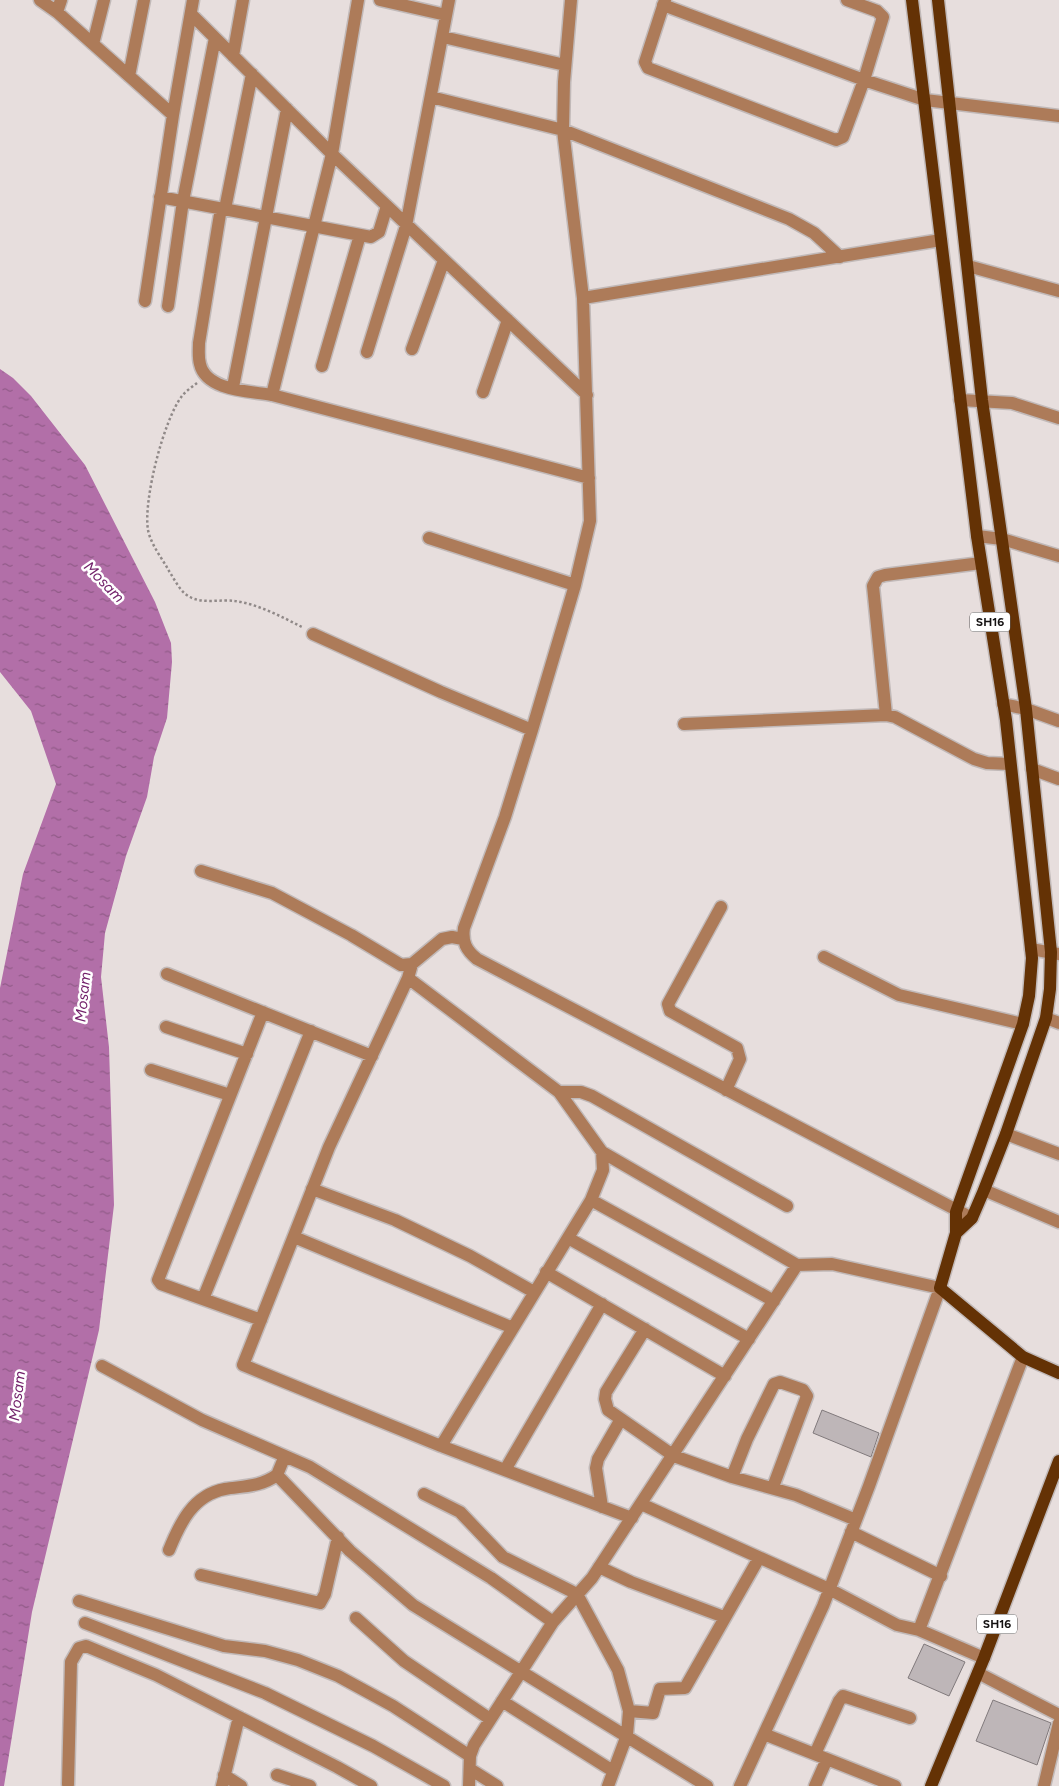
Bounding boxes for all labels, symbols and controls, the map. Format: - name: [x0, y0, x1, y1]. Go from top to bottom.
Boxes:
- water label: Mosam: [80, 558, 128, 606]
- road number: SH16: [970, 612, 1010, 632]
- water label: Mosam: [71, 971, 95, 1023]
- water label: Mosam: [5, 1370, 29, 1422]
- road number: SH16: [977, 1615, 1017, 1634]

